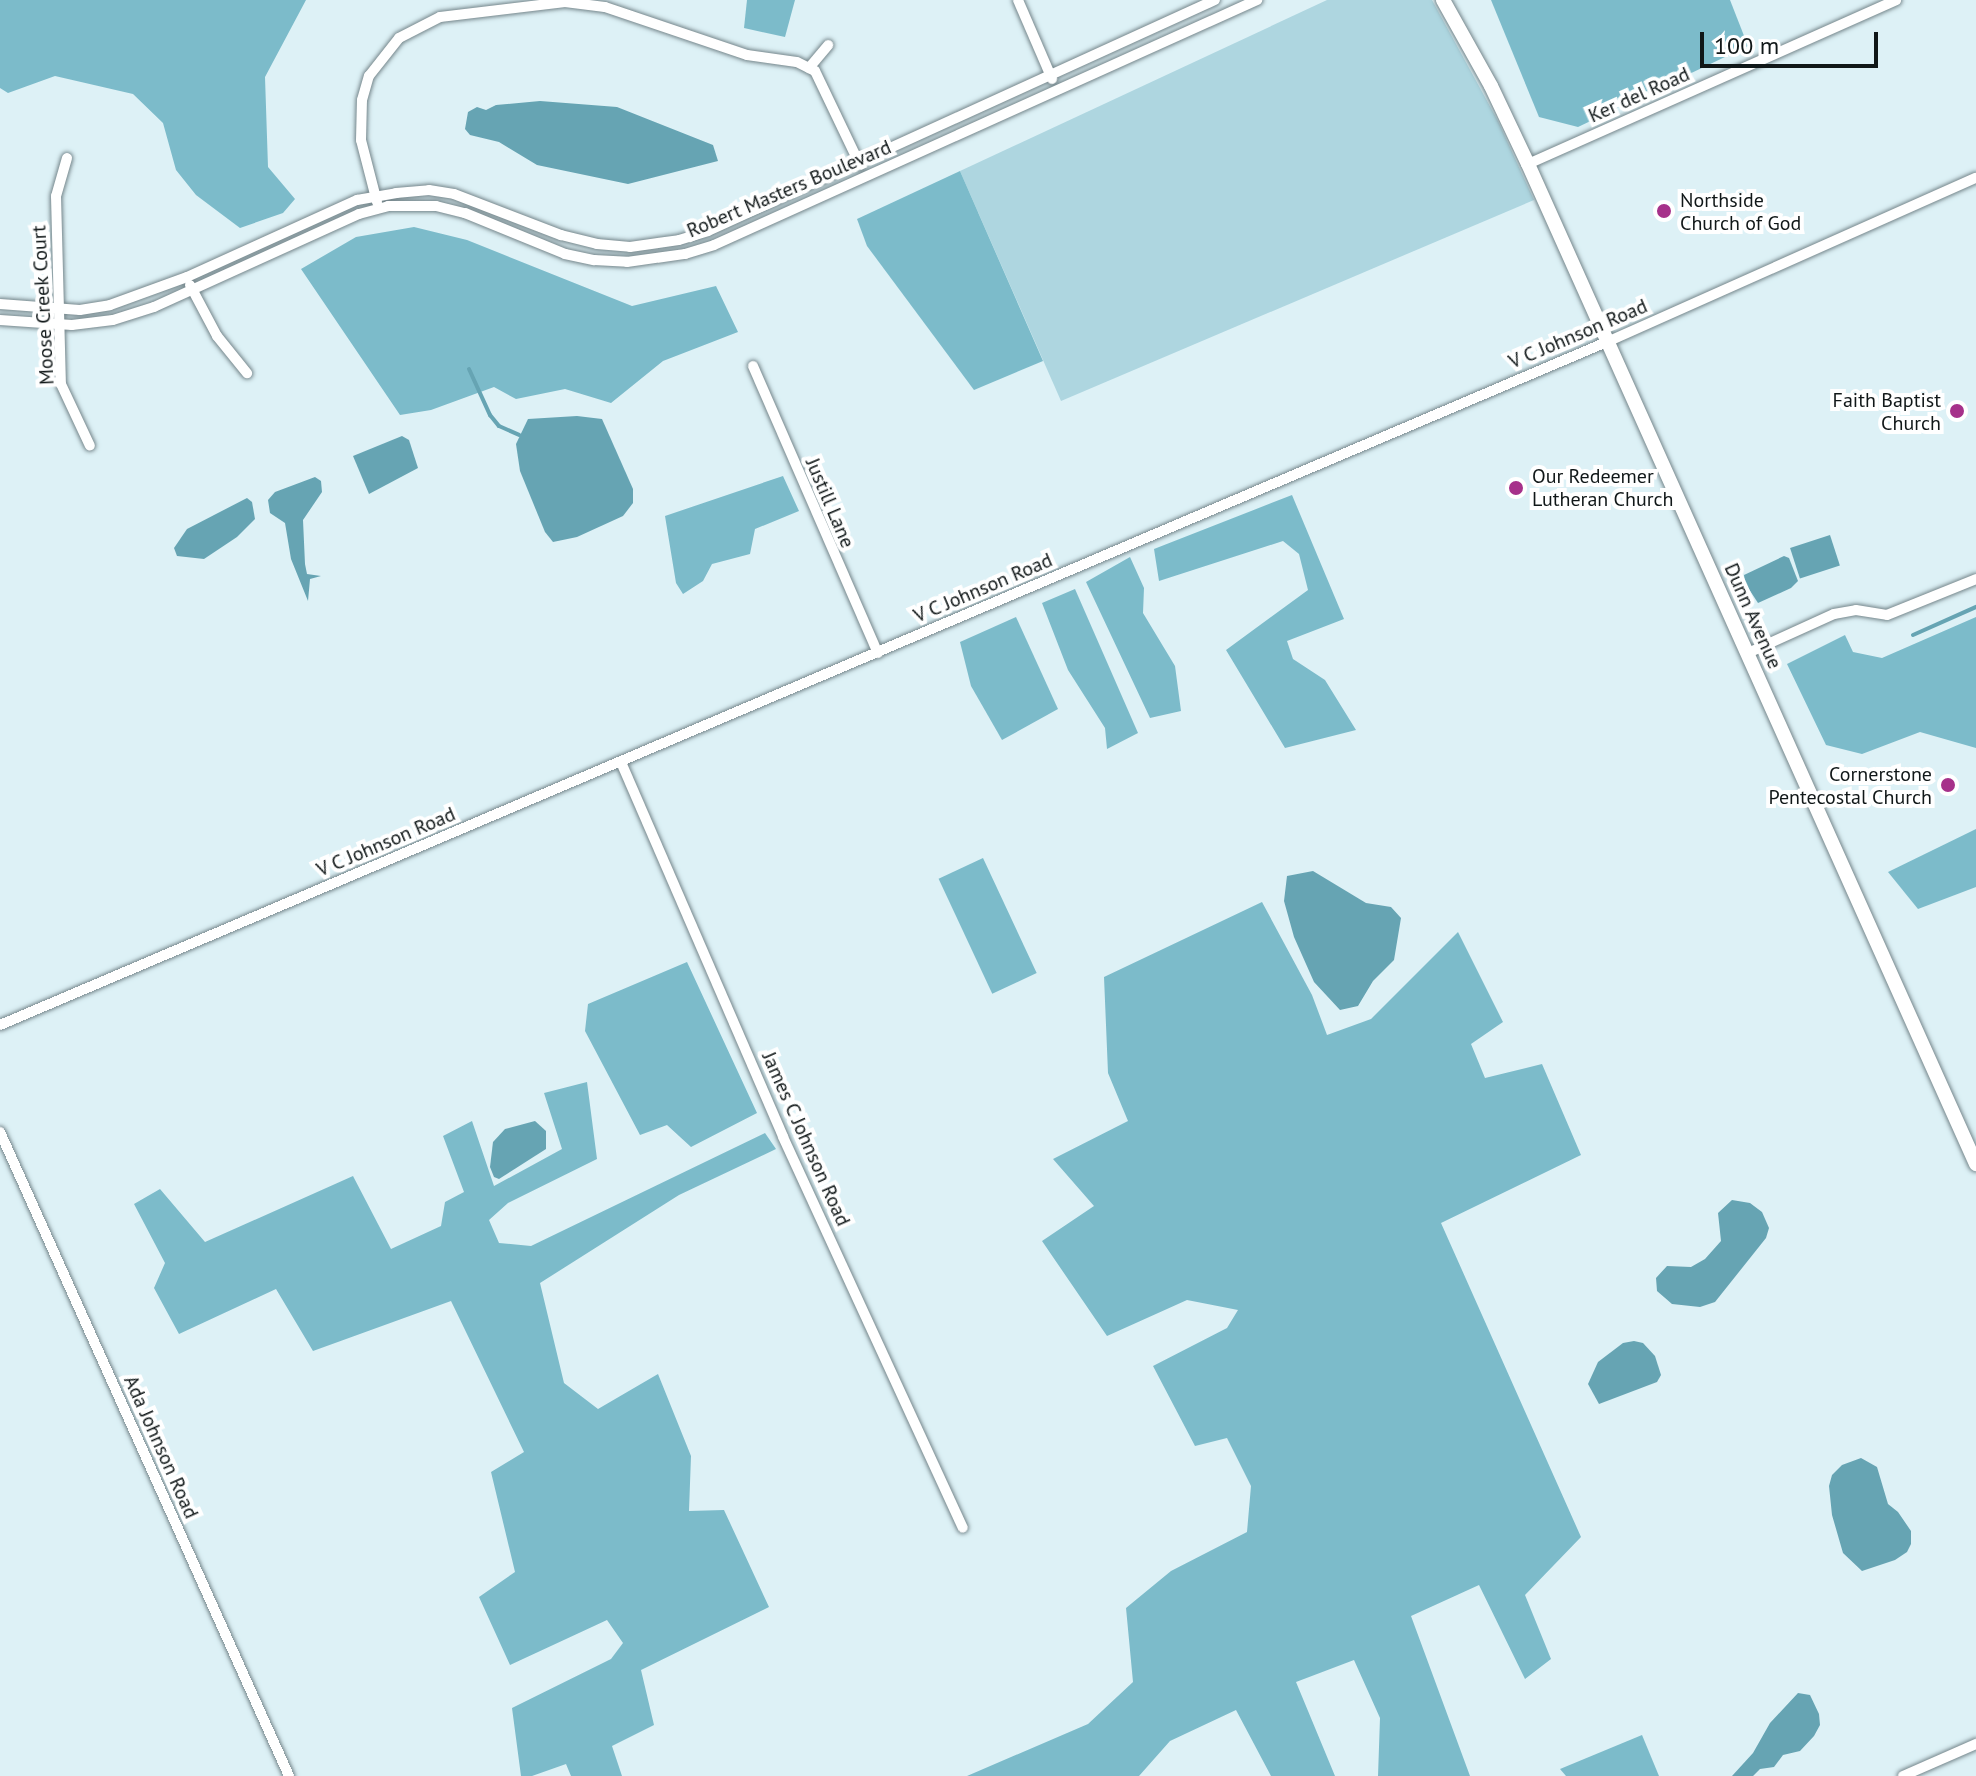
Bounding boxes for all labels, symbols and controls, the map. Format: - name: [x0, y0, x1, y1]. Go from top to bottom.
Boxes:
- scale bar: [1704, 16, 1882, 66]
- text: 100 m: [1714, 30, 1779, 61]
- street label: Ker del Road: [1585, 62, 1693, 128]
- street label: Robert Masters Boulevard: [683, 135, 895, 243]
- place label: Northside Church of God: [1680, 188, 1801, 235]
- marker: Northside Church of God: [1655, 202, 1673, 220]
- street label: Moose Creek Court: [27, 224, 59, 386]
- street label: V C Johnson Road: [1504, 294, 1652, 374]
- place label: Faith Baptist Church: [1833, 388, 1941, 435]
- marker: Faith Baptist Church: [1948, 402, 1966, 420]
- street label: Justill Lane: [800, 455, 860, 551]
- place label: Our Redeemer Lutheran Church: [1532, 464, 1673, 511]
- marker: Our Redeemer Lutheran Church: [1507, 479, 1525, 497]
- street label: V C Johnson Road: [909, 548, 1057, 628]
- street label: Dunn Avenue: [1719, 559, 1787, 673]
- place label: Cornerstone Pentecostal Church: [1768, 762, 1932, 809]
- marker: Cornerstone Pentecostal Church: [1939, 776, 1957, 794]
- street label: V C Johnson Road: [312, 802, 460, 882]
- street label: James C Johnson Road: [757, 1048, 855, 1230]
- street label: Ada Johnson Road: [119, 1372, 203, 1522]

